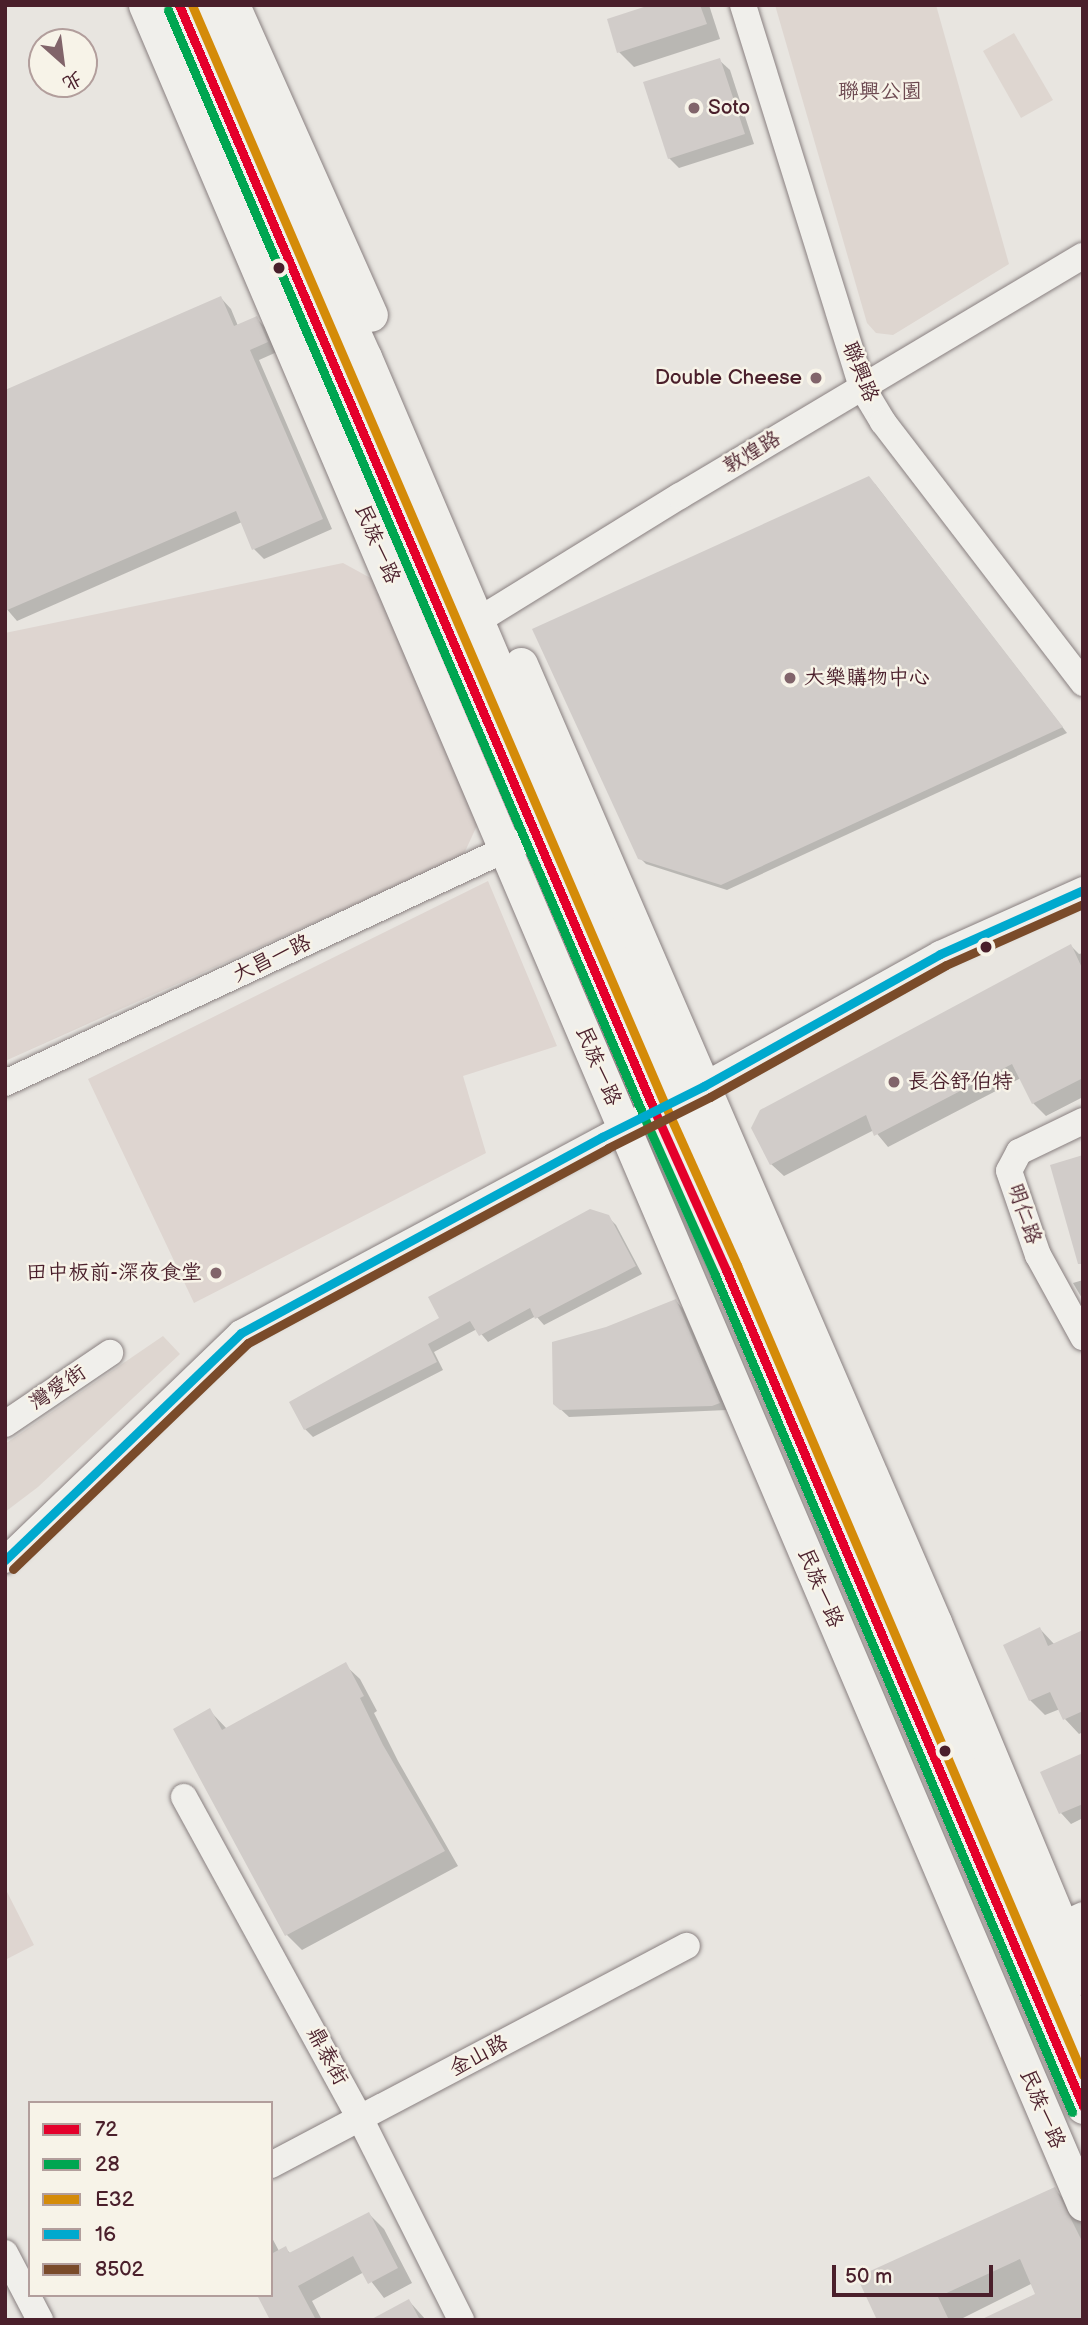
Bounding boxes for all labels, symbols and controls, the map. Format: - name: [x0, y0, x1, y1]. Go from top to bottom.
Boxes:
- north arrow: [28, 28, 98, 98]
- text: 北: [58, 66, 86, 95]
- park label: 聯興公園: [838, 79, 922, 105]
- place label: Soto: [708, 95, 750, 121]
- marker: Soto: [686, 100, 702, 116]
- unlabelled marker: [272, 261, 286, 275]
- street label: 聯興路: [837, 338, 883, 406]
- place label: Double Cheese: [655, 365, 802, 391]
- marker: Double Cheese: [808, 370, 824, 386]
- street label: 敦煌路: [719, 426, 785, 480]
- street label: 民族一路: [349, 500, 405, 588]
- place label: 大樂購物中心: [804, 665, 930, 691]
- marker: 大樂購物中心: [782, 670, 798, 686]
- street label: 大昌一路: [229, 930, 315, 988]
- unlabelled marker: [979, 940, 993, 954]
- street label: 民族一路: [570, 1022, 626, 1110]
- place label: 長谷舒伯特: [908, 1069, 1013, 1095]
- marker: 長谷舒伯特: [886, 1074, 902, 1090]
- street label: 明仁路: [1002, 1180, 1046, 1248]
- place label: 田中板前-深夜食堂: [26, 1260, 202, 1286]
- marker: 田中板前-深夜食堂: [208, 1265, 224, 1281]
- street label: 灣愛街: [25, 1360, 91, 1416]
- street label: 民族一路: [792, 1544, 848, 1632]
- unlabelled marker: [938, 1744, 952, 1758]
- street label: 鼎泰街: [301, 2022, 353, 2090]
- street label: 金山路: [445, 2030, 513, 2082]
- street label: 民族一路: [1014, 2065, 1070, 2153]
- legend: [28, 2101, 273, 2297]
- text: 72: [95, 2117, 118, 2142]
- text: 28: [95, 2152, 120, 2177]
- text: E32: [95, 2187, 134, 2212]
- text: 16: [95, 2222, 116, 2247]
- scale bar: [836, 2252, 997, 2296]
- text: 8502: [95, 2257, 144, 2282]
- text: 50 m: [845, 2264, 892, 2289]

